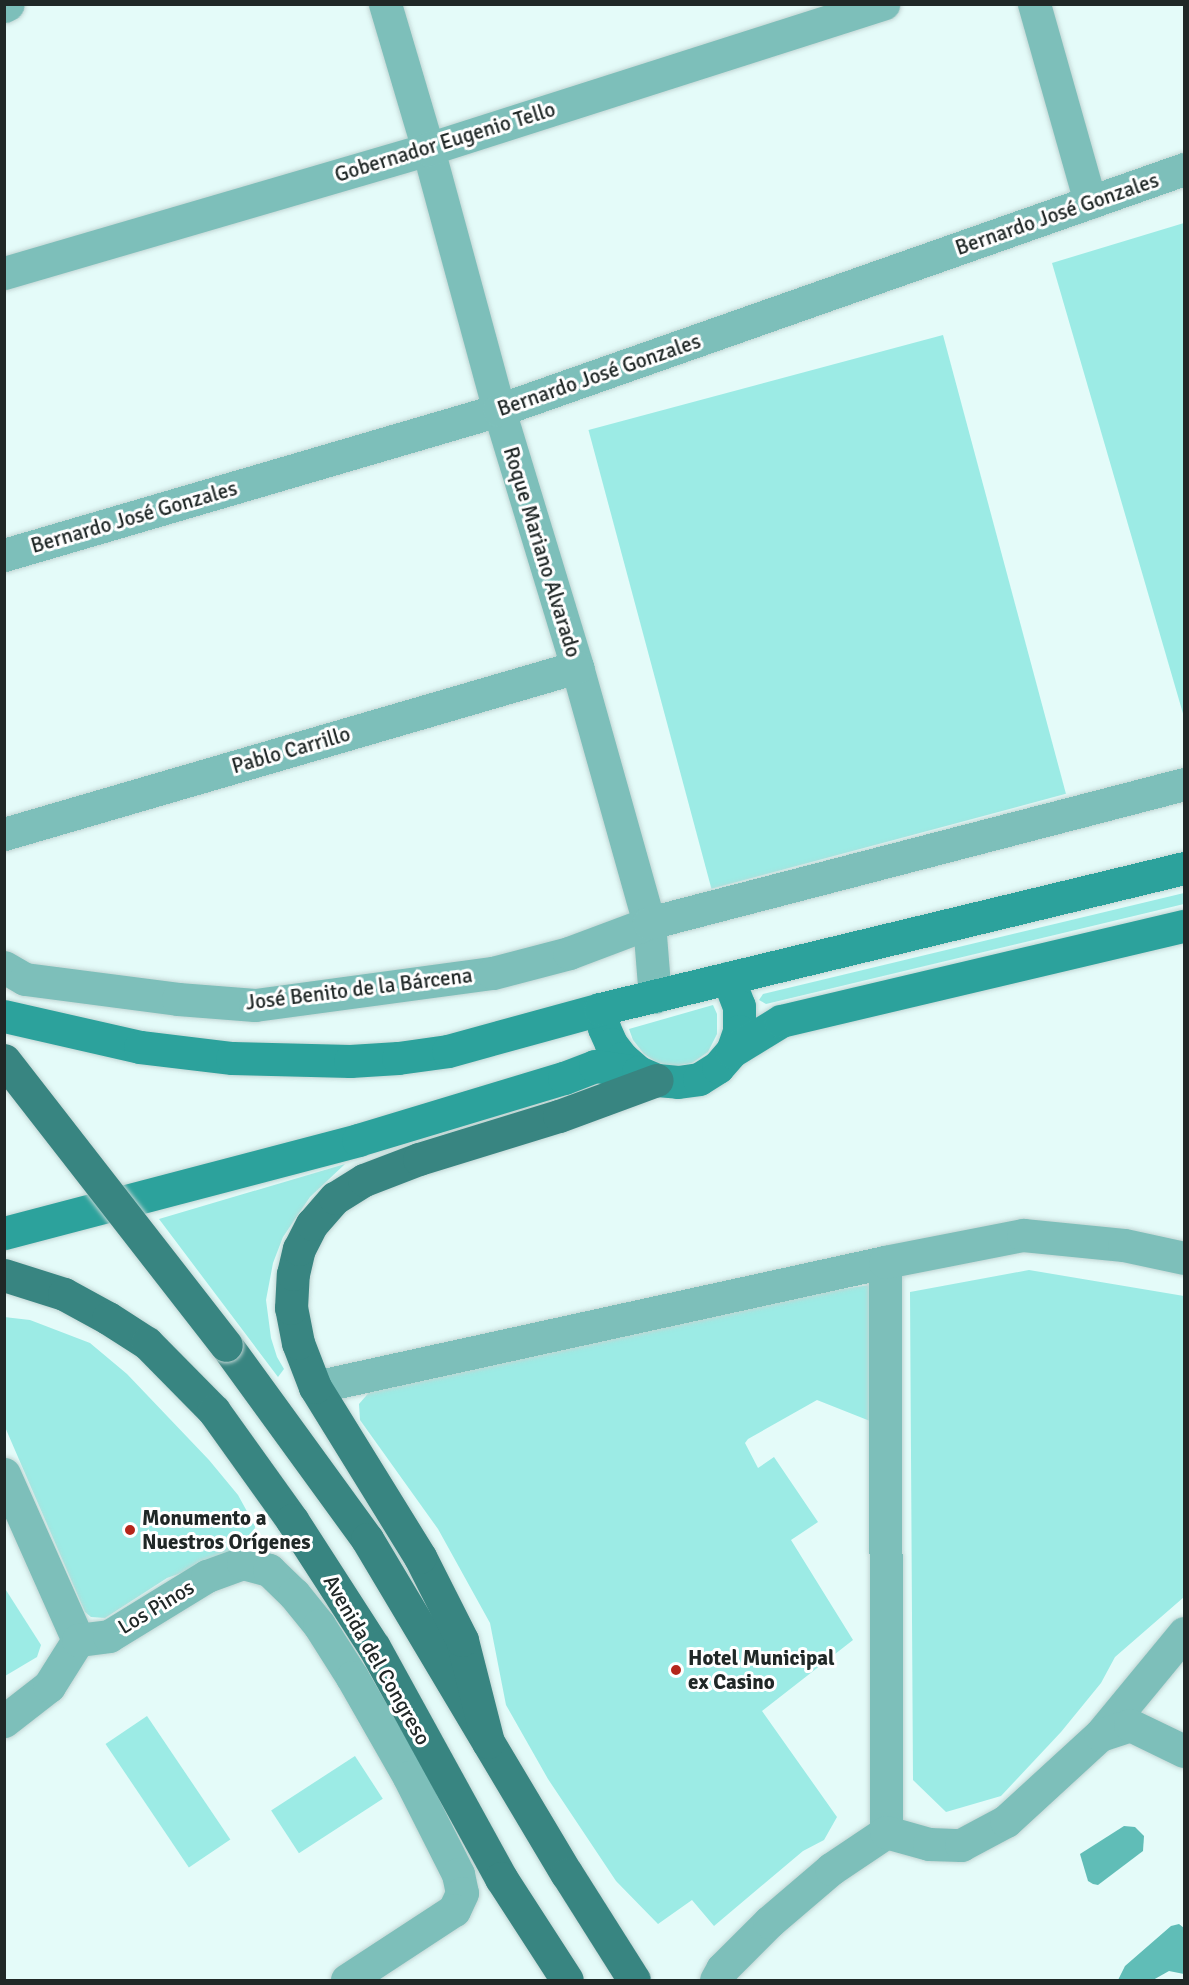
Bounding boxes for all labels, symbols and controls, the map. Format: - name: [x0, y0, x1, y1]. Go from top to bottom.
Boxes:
- street label: Gobernador Eugenio Tello: [332, 96, 558, 188]
- street label: Bernardo José Gonzales: [952, 167, 1162, 261]
- street label: Bernardo José Gonzales: [494, 328, 704, 422]
- street label: Roque Mariano Alvarado: [498, 444, 586, 660]
- street label: Bernardo José Gonzales: [28, 475, 240, 559]
- street label: Pablo Carrillo: [229, 721, 353, 779]
- street label: José Benito de la Bárcena: [244, 963, 474, 1015]
- place label: Monumento a Nuestros Orígenes: [142, 1505, 310, 1555]
- marker: Monumento a Nuestros Orígenes: [123, 1523, 137, 1537]
- street label: Avenida del Congreso: [318, 1570, 436, 1750]
- street label: Los Pinos: [113, 1574, 199, 1640]
- place label: Hotel Municipal ex Casino: [688, 1645, 835, 1695]
- marker: Hotel Municipal ex Casino: [669, 1663, 683, 1677]

